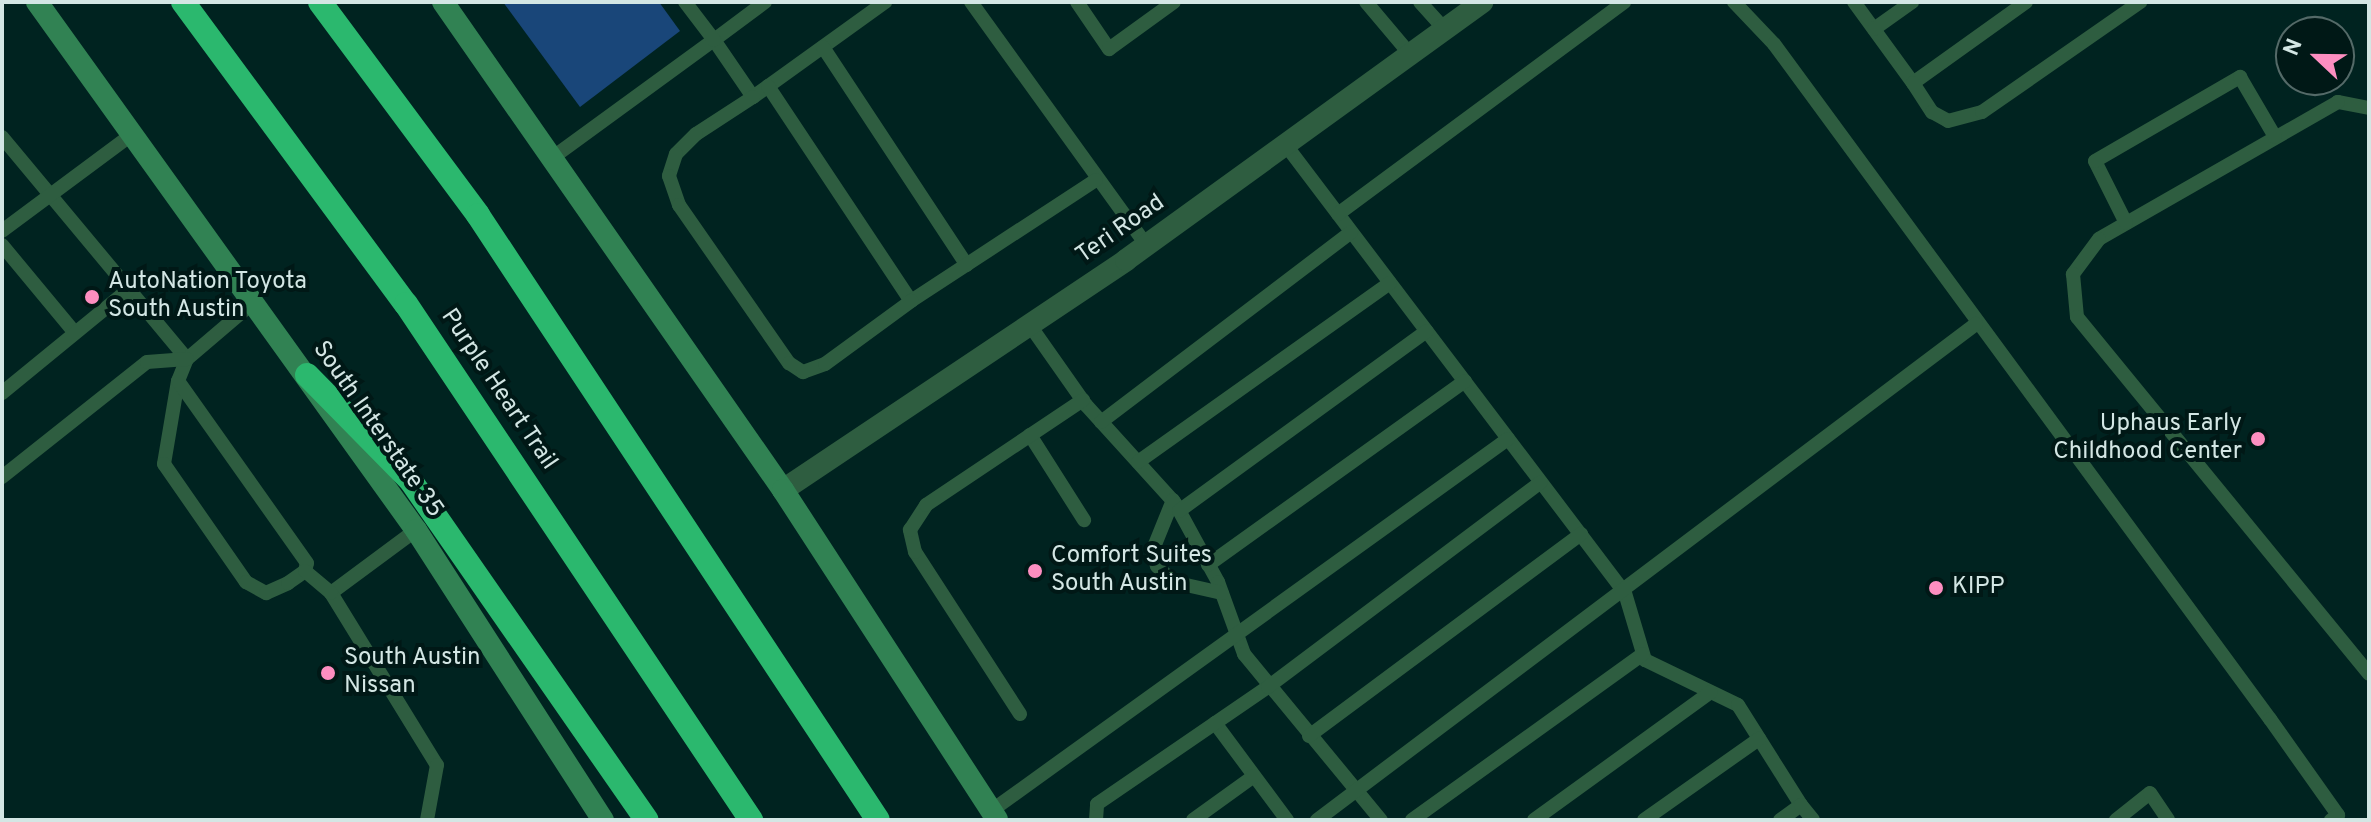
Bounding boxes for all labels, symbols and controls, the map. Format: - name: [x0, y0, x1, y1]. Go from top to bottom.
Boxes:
- north arrow: [2275, 16, 2355, 96]
- text: N: [2279, 35, 2310, 60]
- street label: Teri Road: [1071, 189, 1171, 271]
- place label: AutoNation Toyota South Austin: [108, 269, 308, 325]
- marker: AutoNation Toyota South Austin: [83, 288, 101, 306]
- street label: Purple Heart Trail: [433, 304, 563, 476]
- street label: South Interstate 35: [305, 336, 449, 524]
- place label: Uphaus Early Childhood Center: [2053, 411, 2242, 467]
- marker: Uphaus Early Childhood Center: [2249, 430, 2267, 448]
- place label: Comfort Suites South Austin: [1051, 543, 1212, 599]
- marker: Comfort Suites South Austin: [1026, 562, 1044, 580]
- place label: KIPP: [1952, 574, 2005, 602]
- marker: KIPP: [1927, 579, 1945, 597]
- place label: South Austin Nissan: [344, 645, 481, 701]
- marker: South Austin Nissan: [319, 664, 337, 682]

